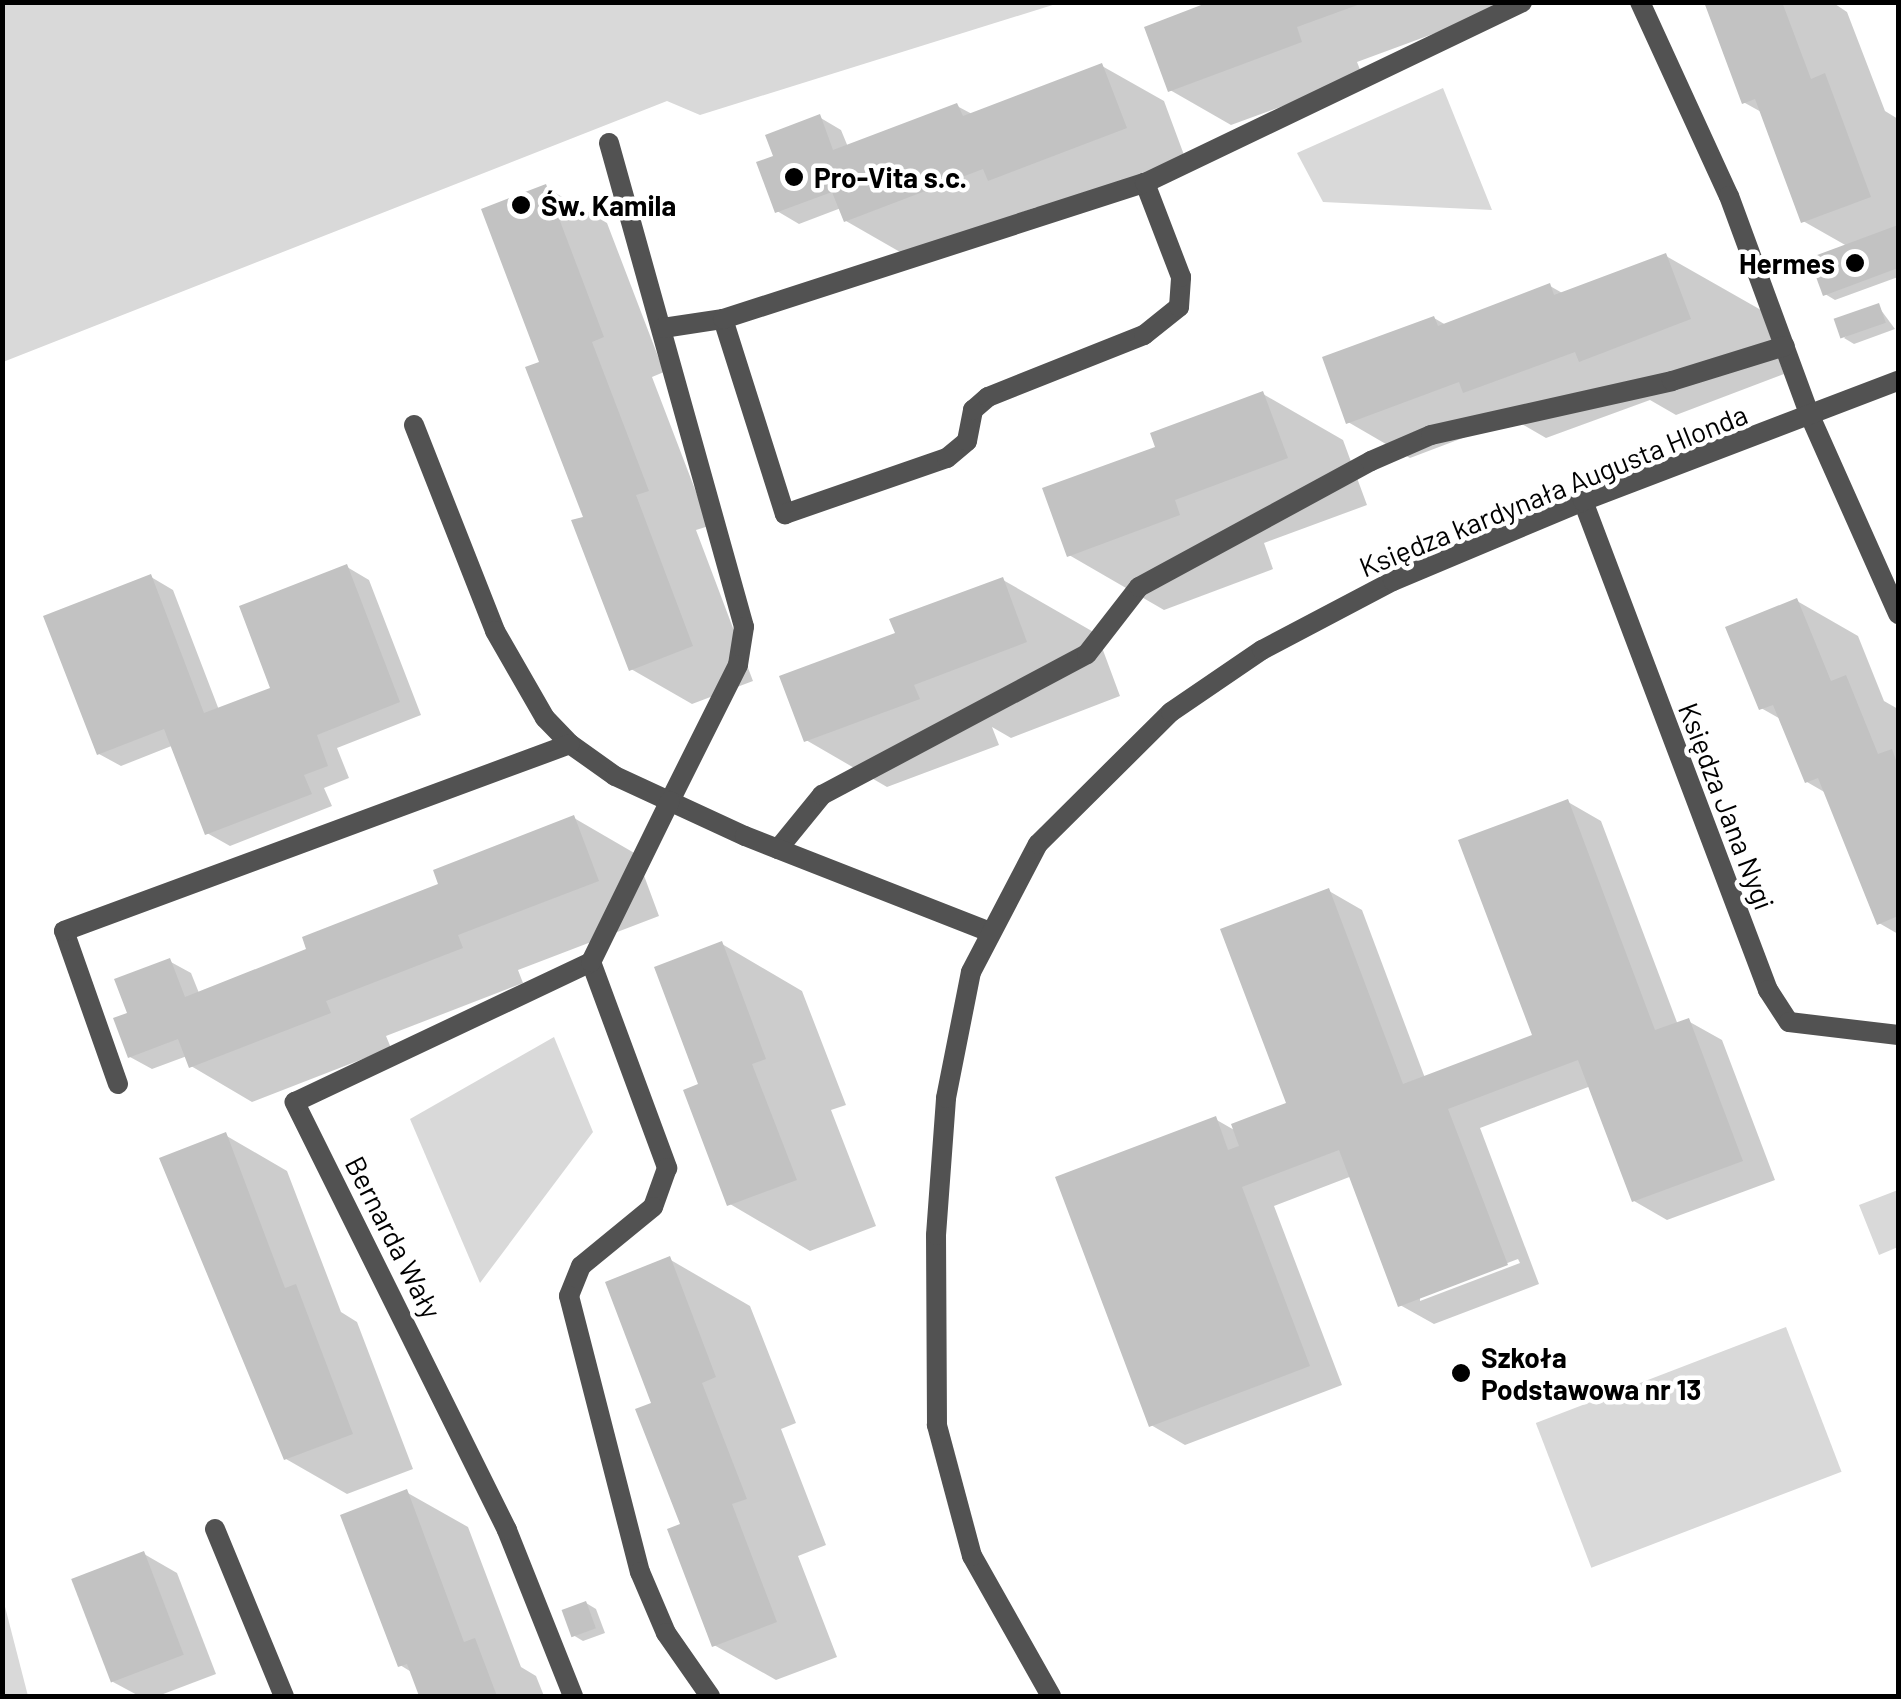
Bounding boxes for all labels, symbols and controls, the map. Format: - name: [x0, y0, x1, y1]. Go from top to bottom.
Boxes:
- place label: Pro-Vita s.c.: [814, 160, 967, 194]
- marker: Pro-Vita s.c.: [783, 166, 805, 188]
- place label: Św. Kamila: [541, 188, 676, 222]
- marker: Św. Kamila: [510, 194, 532, 216]
- place label: Hermes: [1739, 246, 1835, 280]
- marker: Hermes: [1844, 252, 1866, 274]
- street label: Księdza kardynała Augusta Hlonda: [1354, 397, 1752, 583]
- street label: Księdza Jana Nygi: [1672, 698, 1782, 914]
- street label: Bernarda Wały: [339, 1150, 449, 1324]
- place label: Szkoła Podstawowa nr 13: [1481, 1340, 1701, 1406]
- marker: Szkoła Podstawowa nr 13: [1450, 1362, 1472, 1384]

